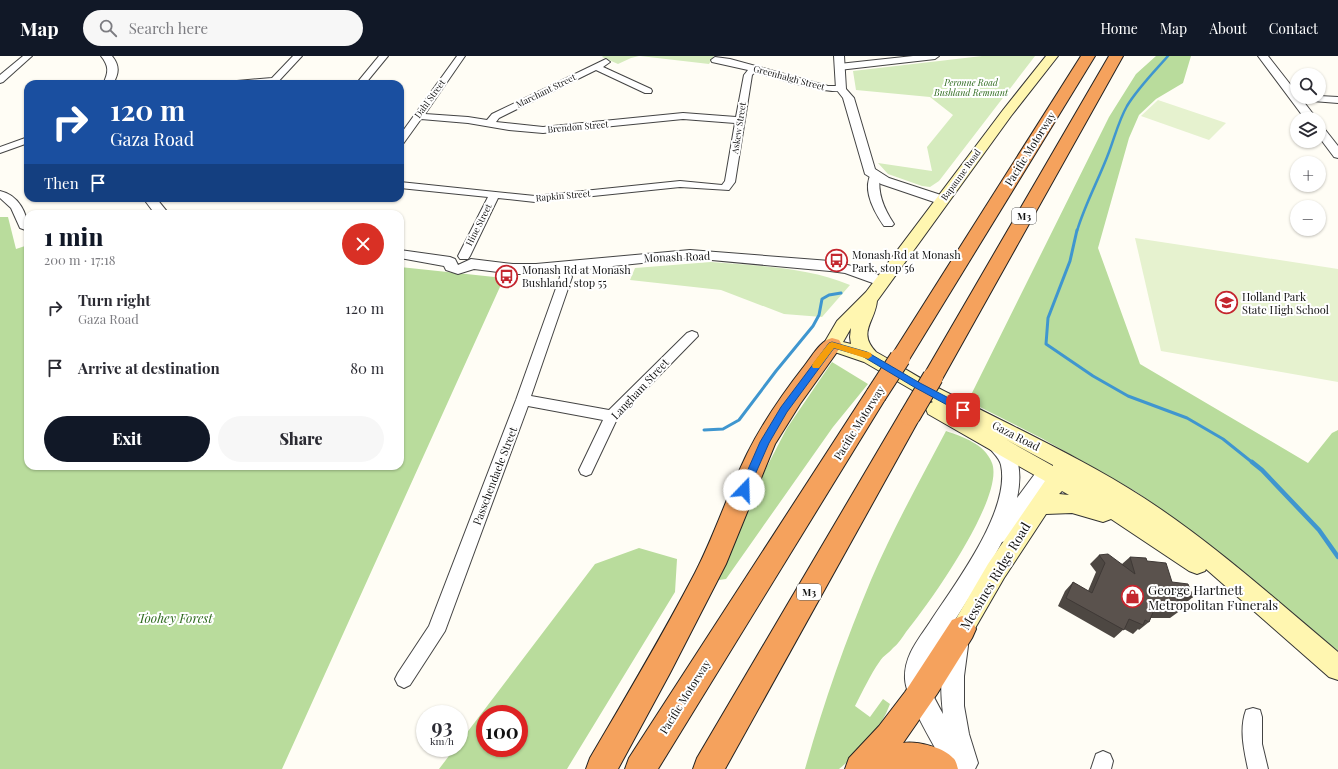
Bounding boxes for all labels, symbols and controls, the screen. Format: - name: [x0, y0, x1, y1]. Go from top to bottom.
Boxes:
- search box: [83, 10, 363, 46]
- text: Map: [20, 15, 59, 41]
- icon: search: [97, 17, 119, 39]
- text: Search here: [129, 18, 208, 38]
- text: Home: [1100, 19, 1138, 38]
- text: Map: [1160, 19, 1187, 38]
- text: About: [1209, 19, 1247, 38]
- text: Contact: [1269, 19, 1318, 38]
- street label: Greenhalgh Street: [752, 62, 827, 93]
- map controls: [1290, 68, 1326, 236]
- button: search: [1290, 68, 1326, 104]
- street label: Marchant Street: [514, 70, 578, 110]
- street label: Dahl Street: [411, 76, 448, 120]
- park label: Peronne Road Bushland Remnant: [933, 76, 1009, 98]
- text: 120 m: [110, 91, 185, 128]
- icon: right: [44, 96, 96, 148]
- street label: Askew Street: [728, 100, 748, 155]
- street label: Pacific Motorway: [1001, 108, 1059, 189]
- button: layers: [1290, 112, 1326, 148]
- street label: Brendon Street: [547, 117, 610, 135]
- text: Gaza Road: [110, 127, 194, 151]
- street label: Bapaume Road: [938, 146, 983, 202]
- button: +: [1290, 156, 1326, 192]
- icon: arrive: [87, 172, 109, 194]
- text: Then: [44, 173, 79, 193]
- street label: Rapkin Street: [535, 187, 592, 203]
- button: −: [1290, 200, 1326, 236]
- street label: Hine Street: [462, 201, 494, 248]
- road number: M3: [1012, 208, 1036, 224]
- text: 1 min: [44, 220, 103, 252]
- button: close: [342, 223, 384, 265]
- place label: Monash Rd at Monash Park, stop 56: [852, 247, 961, 275]
- street label: Monash Road: [643, 248, 711, 265]
- bus stop icon: Monash Rd at Monash Park, stop 56: [823, 248, 849, 274]
- text: 200 m · 17:18: [44, 251, 116, 268]
- place label: Monash Rd at Monash Bushland, stop 55: [522, 262, 631, 290]
- bus stop icon: Monash Rd at Monash Bushland, stop 55: [494, 263, 520, 289]
- place label: Holland Park State High School: [1242, 289, 1329, 317]
- text: Turn right: [78, 290, 151, 310]
- school or university icon: Holland Park State High School: [1213, 290, 1239, 316]
- icon: right: [44, 297, 66, 319]
- text: 120 m: [345, 298, 384, 318]
- text: Gaza Road: [78, 310, 139, 327]
- street label: Langham Street: [607, 355, 672, 422]
- icon: arrive: [44, 357, 66, 379]
- text: Arrive at destination: [78, 358, 220, 378]
- text: 80 m: [350, 358, 384, 378]
- street label: Pacific Motorway: [830, 382, 888, 463]
- pin: [946, 393, 980, 427]
- icon: arrive: [952, 399, 974, 421]
- button: Exit: [44, 416, 210, 462]
- button: Share: [218, 416, 384, 462]
- street label: Gaza Road: [990, 417, 1043, 454]
- street label: Passchendaele Street: [469, 425, 520, 527]
- position arrow: [723, 469, 765, 511]
- street label: Messines Ridge Road: [956, 519, 1034, 633]
- place label: George Hartnett Metropolitan Funerals: [1148, 581, 1278, 613]
- road number: M3: [797, 584, 821, 600]
- shop icon: George Hartnett Metropolitan Funerals: [1119, 584, 1145, 610]
- park label: Toohey Forest: [137, 609, 213, 626]
- street label: Pacific Motorway: [656, 656, 714, 737]
- speed limit sign: 100: [476, 705, 528, 757]
- text: 93: [432, 712, 452, 739]
- text: km/h: [430, 734, 454, 748]

